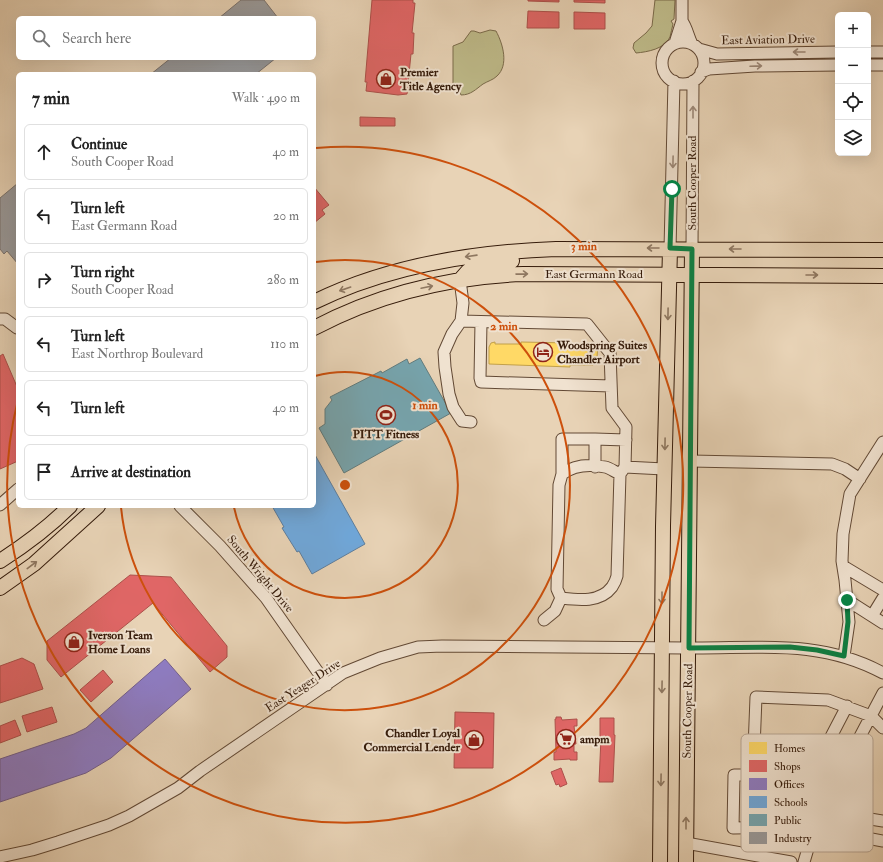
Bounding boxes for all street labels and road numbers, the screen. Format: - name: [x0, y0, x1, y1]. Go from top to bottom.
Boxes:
- street label: East Aviation Drive: [721, 32, 815, 48]
- street label: South Cooper Road: [685, 135, 700, 230]
- street label: East Germann Road: [545, 267, 643, 282]
- street label: South Wright Drive: [223, 532, 297, 616]
- street label: East Yeager Drive: [263, 656, 343, 716]
- street label: South Cooper Road: [680, 663, 696, 759]

